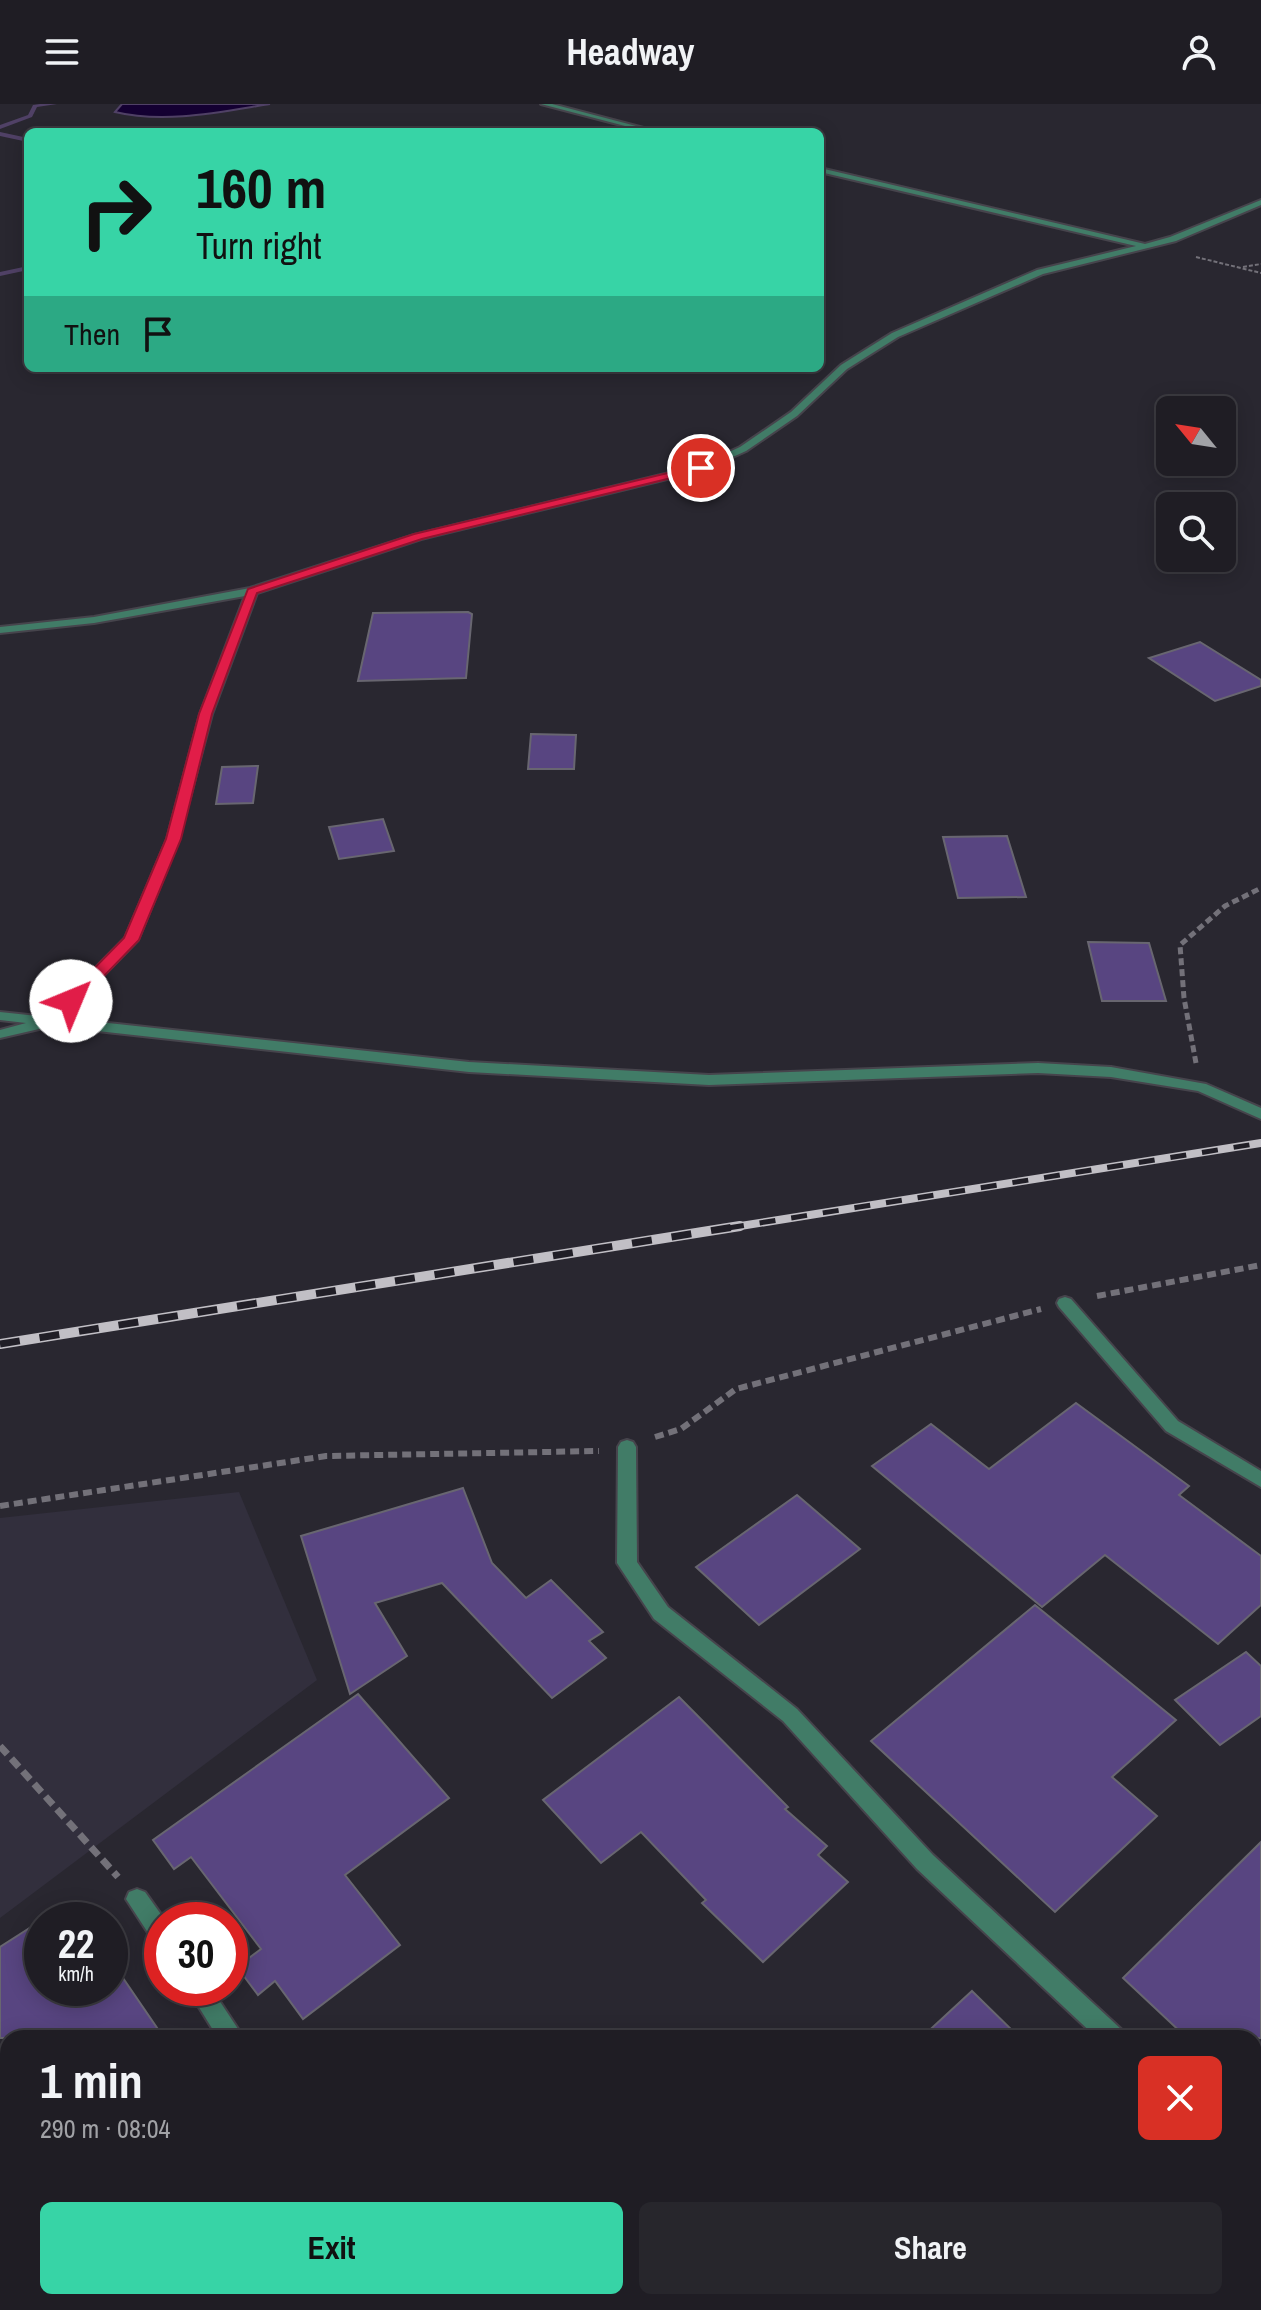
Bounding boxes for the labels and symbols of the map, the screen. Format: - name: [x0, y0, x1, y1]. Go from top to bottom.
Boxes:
- north arrow: [1156, 396, 1236, 476]
- pin: [667, 434, 735, 502]
- position arrow: [29, 959, 113, 1043]
- speed limit sign: 30: [144, 1902, 248, 2006]

